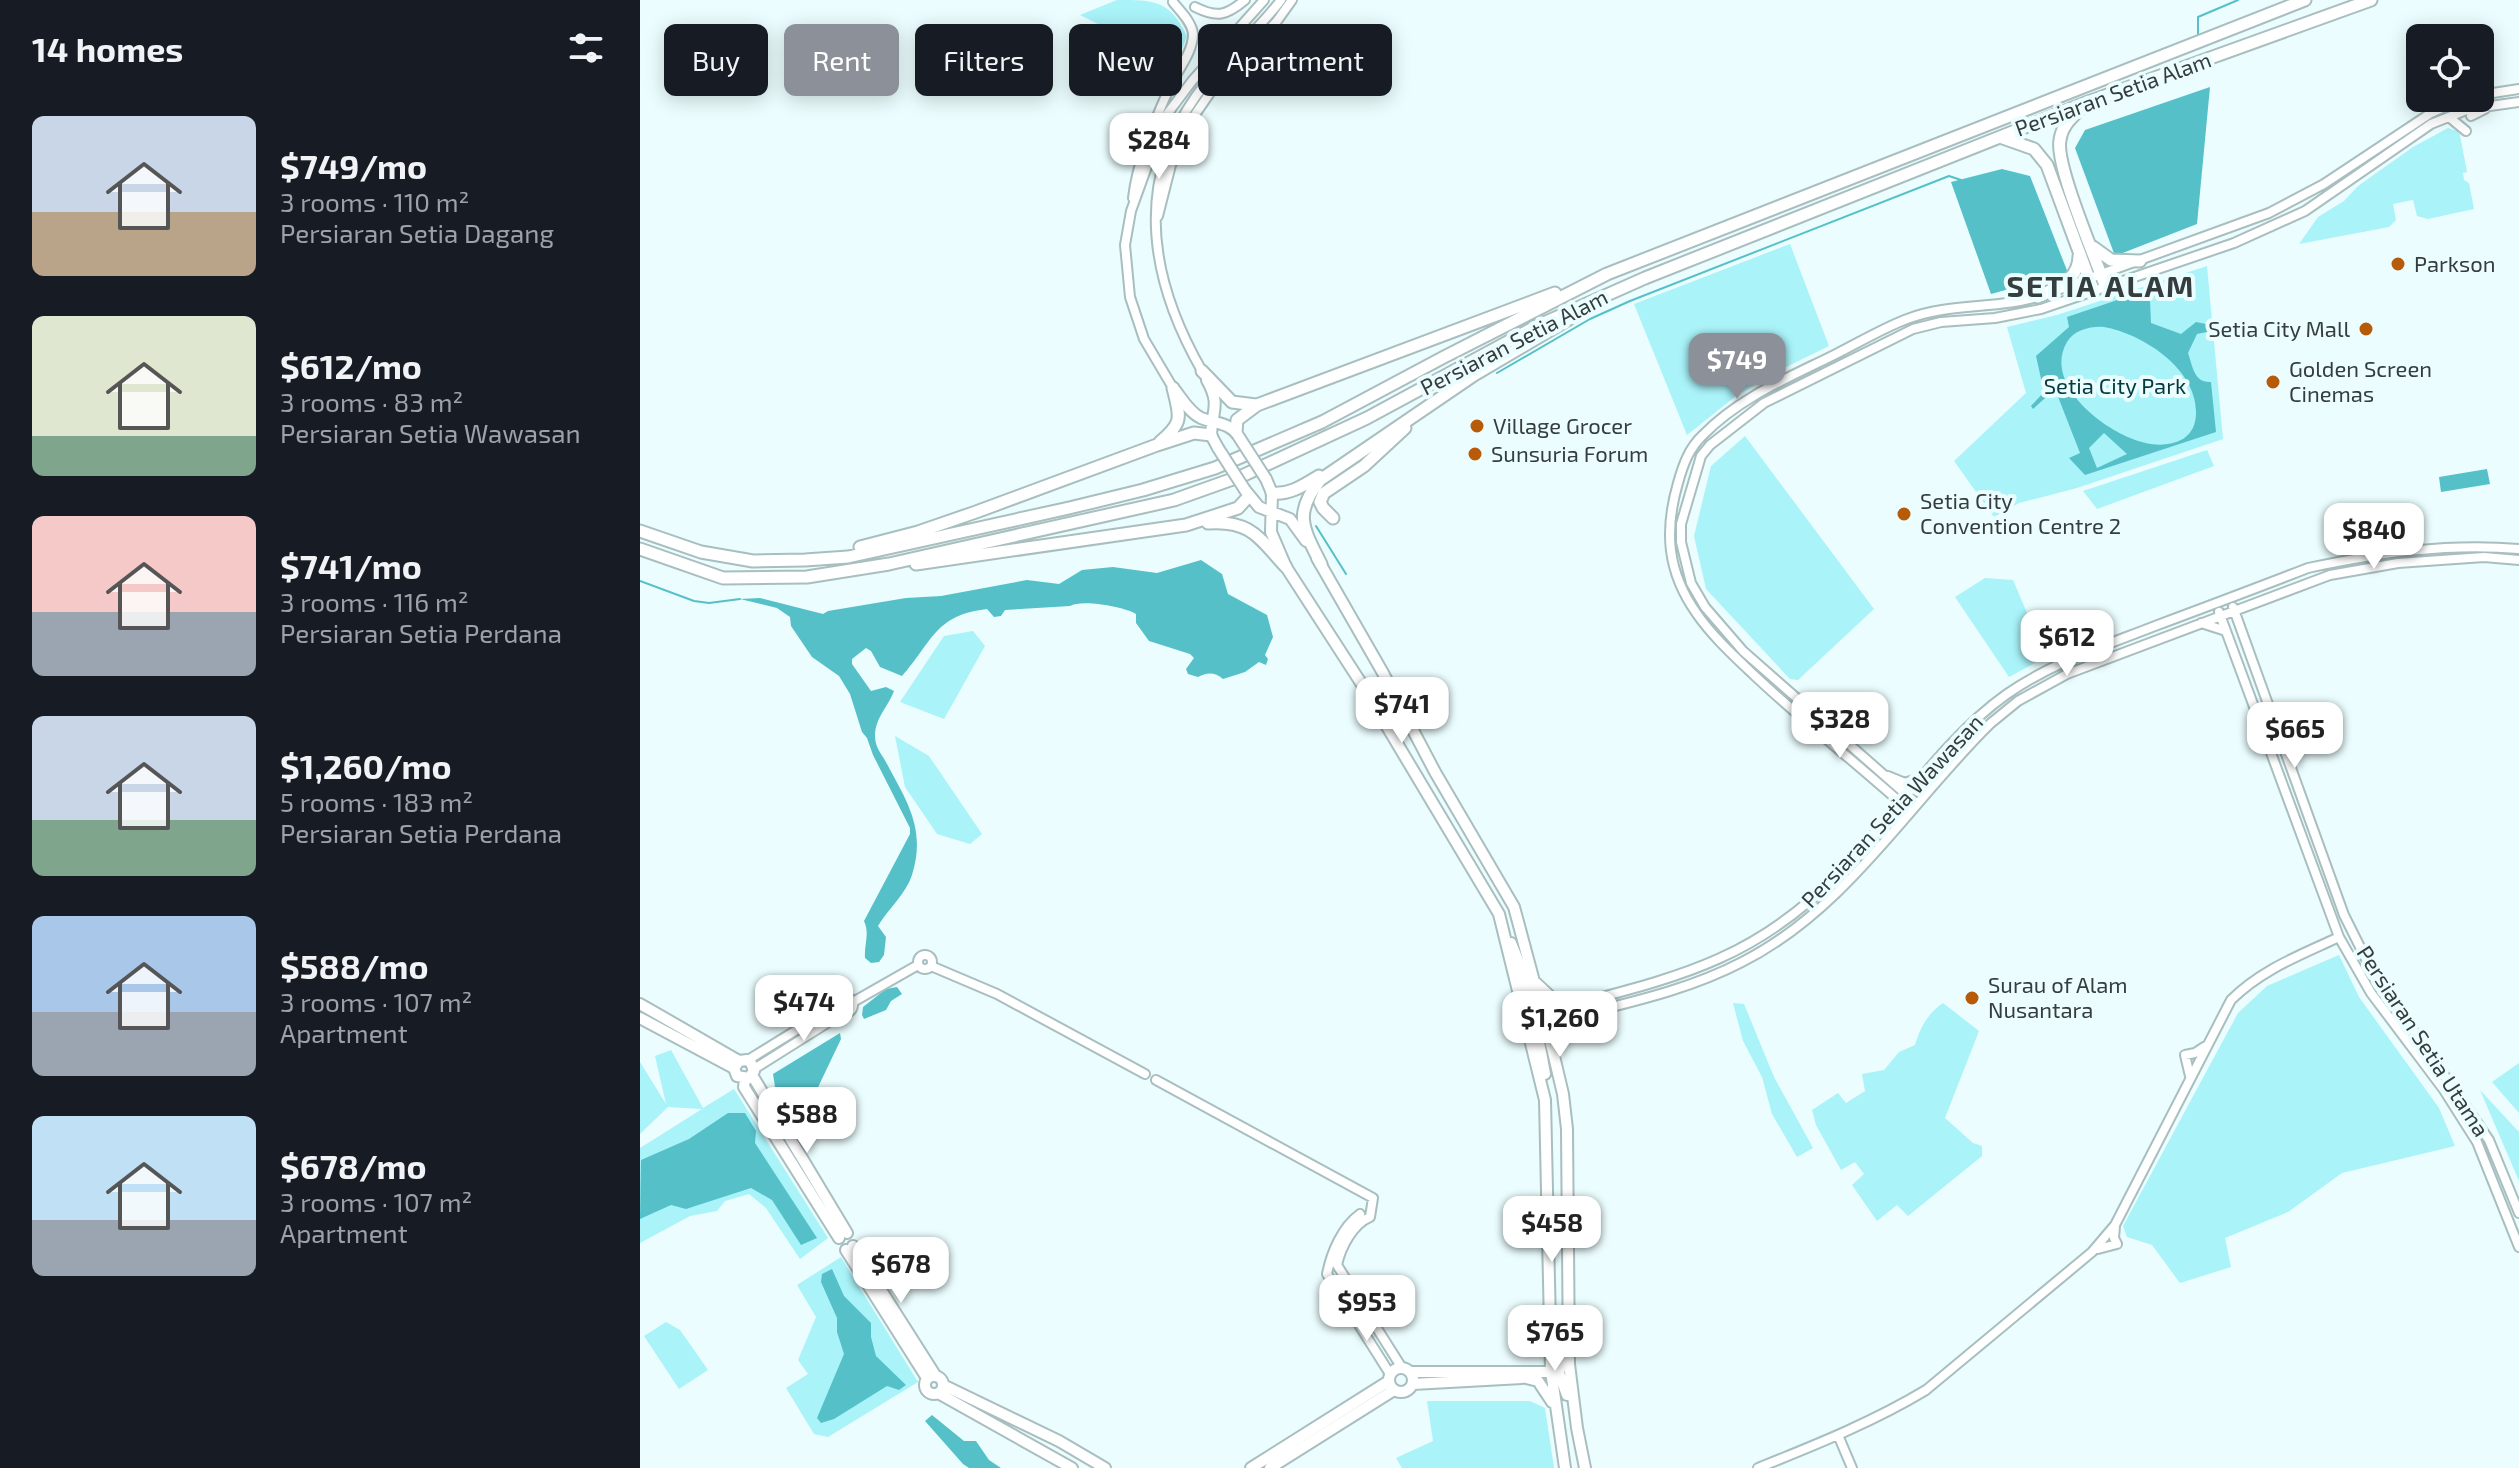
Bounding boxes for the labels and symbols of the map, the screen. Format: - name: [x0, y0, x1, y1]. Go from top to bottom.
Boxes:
- street label: Persiaran Setia Alam: [2011, 45, 2214, 141]
- pin: $284: [1112, 113, 1206, 181]
- place label: Parkson: [2414, 250, 2495, 276]
- marker: Parkson: [2389, 255, 2407, 273]
- district label: SETIA ALAM: [2006, 267, 2196, 303]
- street label: Persiaran Setia Alam: [1416, 283, 1612, 400]
- place label: Setia City Mall: [2208, 315, 2350, 341]
- marker: Setia City Mall: [2357, 320, 2375, 338]
- pin: $749: [1690, 333, 1784, 401]
- place label: Golden Screen Cinemas: [2289, 355, 2432, 406]
- park label: Setia City Park: [2044, 372, 2186, 398]
- marker: Golden Screen Cinemas: [2264, 373, 2282, 391]
- place label: Village Grocer: [1493, 412, 1632, 438]
- marker: Village Grocer: [1468, 417, 1486, 435]
- place label: Sunsuria Forum: [1491, 440, 1648, 466]
- marker: Sunsuria Forum: [1466, 445, 1484, 463]
- place label: Setia City Convention Centre 2: [1920, 487, 2121, 538]
- pin: $840: [2327, 503, 2421, 571]
- marker: Setia City Convention Centre 2: [1895, 505, 1913, 523]
- pin: $612: [2020, 610, 2114, 678]
- pin: $741: [1355, 677, 1449, 745]
- pin: $328: [1793, 692, 1887, 760]
- pin: $665: [2248, 702, 2342, 770]
- street label: Persiaran Setia Wawasan: [1795, 708, 1988, 912]
- street label: Persiaran Setia Utama: [2352, 940, 2495, 1141]
- place label: Surau of Alam Nusantara: [1988, 971, 2128, 1022]
- pin: $474: [757, 975, 851, 1043]
- marker: Surau of Alam Nusantara: [1963, 989, 1981, 1007]
- pin: $1,260: [1495, 991, 1625, 1059]
- pin: $588: [760, 1087, 854, 1155]
- pin: $458: [1505, 1196, 1599, 1264]
- pin: $678: [854, 1237, 948, 1305]
- pin: $953: [1320, 1275, 1414, 1343]
- pin: $765: [1508, 1305, 1602, 1373]

